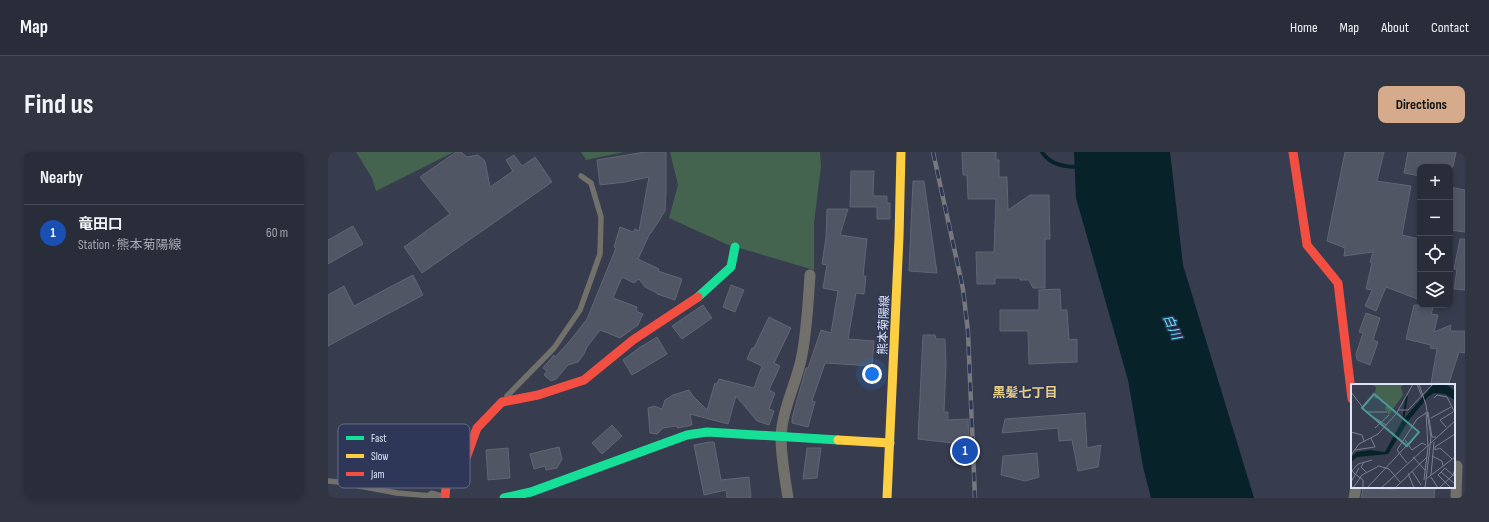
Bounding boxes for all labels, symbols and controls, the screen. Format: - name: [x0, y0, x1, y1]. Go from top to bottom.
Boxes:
- text: Map: [20, 16, 48, 39]
- text: Home: [1290, 19, 1318, 36]
- text: Map: [1340, 19, 1359, 36]
- text: About: [1381, 19, 1409, 36]
- text: Contact: [1431, 19, 1469, 36]
- button: Directions: [1378, 86, 1465, 123]
- text: Find us: [24, 88, 93, 121]
- map controls: [1417, 164, 1453, 308]
- button: +: [1417, 164, 1453, 200]
- text: Nearby: [40, 168, 83, 188]
- button: −: [1417, 200, 1453, 236]
- text: 竜田口: [78, 215, 123, 234]
- text: 1: [50, 225, 56, 241]
- text: 60 m: [266, 225, 288, 241]
- button: locate: [1417, 236, 1453, 272]
- text: Station · 熊本菊陽線: [78, 237, 182, 253]
- button: layers: [1417, 272, 1453, 308]
- street label: 熊本菊陽線: [875, 295, 893, 355]
- water label: 白川: [1159, 312, 1185, 344]
- your location: [862, 364, 882, 384]
- inset map: [1351, 384, 1455, 488]
- district label: 黒髪七丁目: [992, 385, 1058, 401]
- legend: [338, 424, 470, 488]
- text: Fast: [371, 432, 387, 445]
- pin: 1: [952, 436, 978, 466]
- text: Slow: [371, 450, 388, 463]
- text: Jam: [370, 468, 385, 481]

